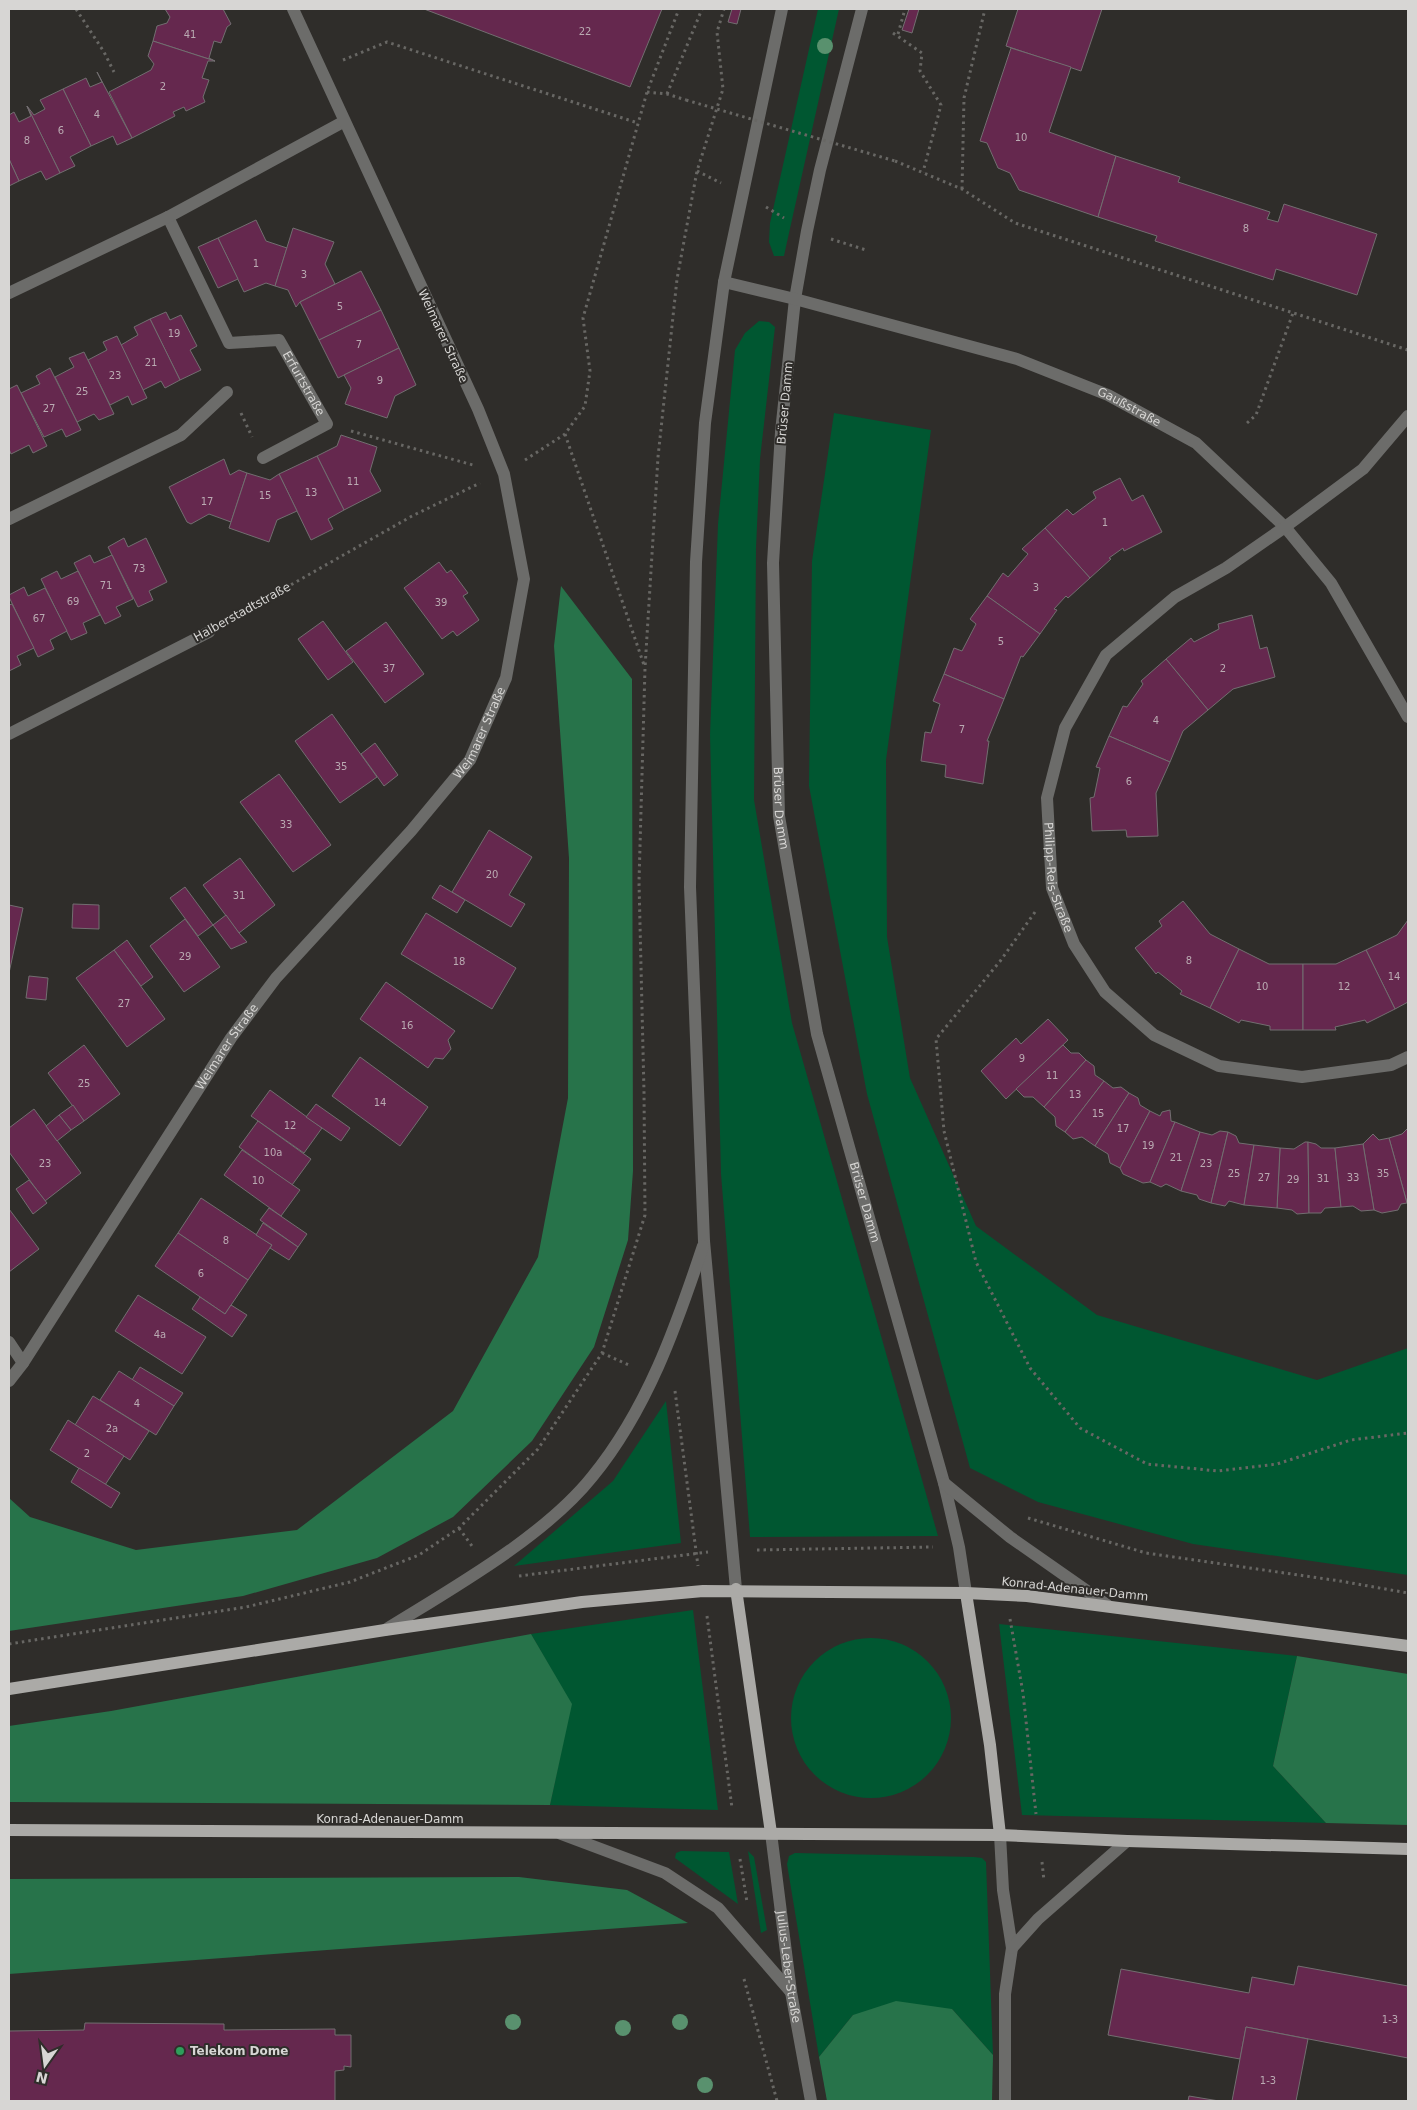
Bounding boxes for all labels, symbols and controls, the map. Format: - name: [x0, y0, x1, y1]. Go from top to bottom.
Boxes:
- house number: 22: [579, 26, 591, 37]
- house number: 41: [184, 29, 196, 40]
- house number: 2: [160, 81, 166, 92]
- house number: 4: [94, 109, 100, 120]
- house number: 6: [58, 125, 64, 136]
- house number: 10: [1015, 132, 1027, 143]
- house number: 8: [24, 135, 30, 146]
- house number: 8: [1243, 223, 1249, 234]
- house number: 1: [253, 258, 259, 269]
- house number: 3: [301, 269, 307, 280]
- street label: Weimarer Straße: [415, 287, 471, 385]
- house number: 5: [337, 301, 343, 312]
- house number: 19: [168, 328, 180, 339]
- house number: 7: [356, 339, 362, 350]
- street label: Erfurtstraße: [280, 348, 328, 418]
- house number: 21: [145, 357, 157, 368]
- street label: Brüser Damm: [774, 361, 796, 445]
- house number: 23: [109, 370, 121, 381]
- house number: 9: [377, 375, 383, 386]
- street label: Gaußstraße: [1095, 384, 1163, 429]
- house number: 25: [76, 386, 88, 397]
- house number: 27: [43, 403, 55, 414]
- house number: 11: [347, 476, 359, 487]
- house number: 13: [305, 487, 317, 498]
- house number: 15: [259, 490, 271, 501]
- house number: 17: [201, 496, 213, 507]
- house number: 1: [1102, 517, 1108, 528]
- house number: 73: [133, 563, 145, 574]
- house number: 71: [100, 580, 112, 591]
- street label: Halberstadtstraße: [191, 580, 293, 644]
- house number: 3: [1033, 582, 1039, 593]
- house number: 69: [67, 596, 79, 607]
- house number: 39: [435, 597, 447, 608]
- house number: 67: [33, 613, 45, 624]
- house number: 5: [998, 636, 1004, 647]
- house number: 37: [383, 663, 395, 674]
- house number: 2: [1220, 663, 1226, 674]
- street label: Weimarer Straße: [450, 685, 508, 782]
- house number: 4: [1153, 715, 1159, 726]
- house number: 7: [959, 724, 965, 735]
- house number: 35: [335, 761, 347, 772]
- street label: Brüser Damm: [771, 766, 792, 850]
- house number: 6: [1126, 776, 1132, 787]
- house number: 33: [280, 819, 292, 830]
- street label: Philipp-Reis-Straße: [1041, 822, 1076, 934]
- house number: 20: [486, 869, 498, 880]
- house number: 31: [233, 890, 245, 901]
- house number: 29: [179, 951, 191, 962]
- house number: 8: [1186, 955, 1192, 966]
- house number: 18: [453, 956, 465, 967]
- house number: 14: [1388, 971, 1400, 982]
- house number: 10: [1256, 981, 1268, 992]
- house number: 12: [1338, 981, 1350, 992]
- house number: 27: [118, 998, 130, 1009]
- street label: Weimarer Straße: [193, 1001, 261, 1093]
- house number: 16: [401, 1020, 413, 1031]
- house number: 9: [1019, 1053, 1025, 1064]
- house number: 11: [1046, 1070, 1058, 1081]
- house number: 25: [78, 1078, 90, 1089]
- house number: 13: [1069, 1089, 1081, 1100]
- house number: 14: [374, 1097, 386, 1108]
- house number: 15: [1092, 1108, 1104, 1119]
- house number: 12: [284, 1120, 296, 1131]
- house number: 17: [1117, 1123, 1129, 1134]
- house number: 19: [1142, 1140, 1154, 1151]
- house number: 10a: [264, 1147, 282, 1158]
- house number: 21: [1170, 1152, 1182, 1163]
- house number: 23: [39, 1158, 51, 1169]
- house number: 23: [1200, 1158, 1212, 1169]
- street label: Brüser Damm: [847, 1160, 883, 1244]
- house number: 25: [1228, 1168, 1240, 1179]
- house number: 35: [1377, 1168, 1389, 1179]
- house number: 27: [1258, 1172, 1270, 1183]
- house number: 33: [1347, 1172, 1359, 1183]
- house number: 31: [1317, 1173, 1329, 1184]
- house number: 29: [1287, 1174, 1299, 1185]
- house number: 10: [252, 1175, 264, 1186]
- house number: 8: [223, 1235, 229, 1246]
- house number: 6: [198, 1268, 204, 1279]
- house number: 4a: [154, 1329, 166, 1340]
- house number: 4: [134, 1398, 140, 1409]
- house number: 2a: [106, 1423, 118, 1434]
- house number: 2: [84, 1448, 90, 1459]
- street label: Konrad-Adenauer-Damm: [1001, 1574, 1149, 1604]
- street label: Konrad-Adenauer-Damm: [316, 1812, 464, 1826]
- street label: Julius-Leber-Straße: [774, 1909, 804, 2024]
- house number: 1-3: [1382, 2014, 1398, 2025]
- north arrow: [20, 2040, 70, 2090]
- place label: Telekom Dome: [190, 2044, 288, 2058]
- marker: Telekom Dome: [174, 2045, 186, 2057]
- text: N: [34, 2068, 49, 2087]
- house number: 1-3: [1260, 2075, 1276, 2086]

